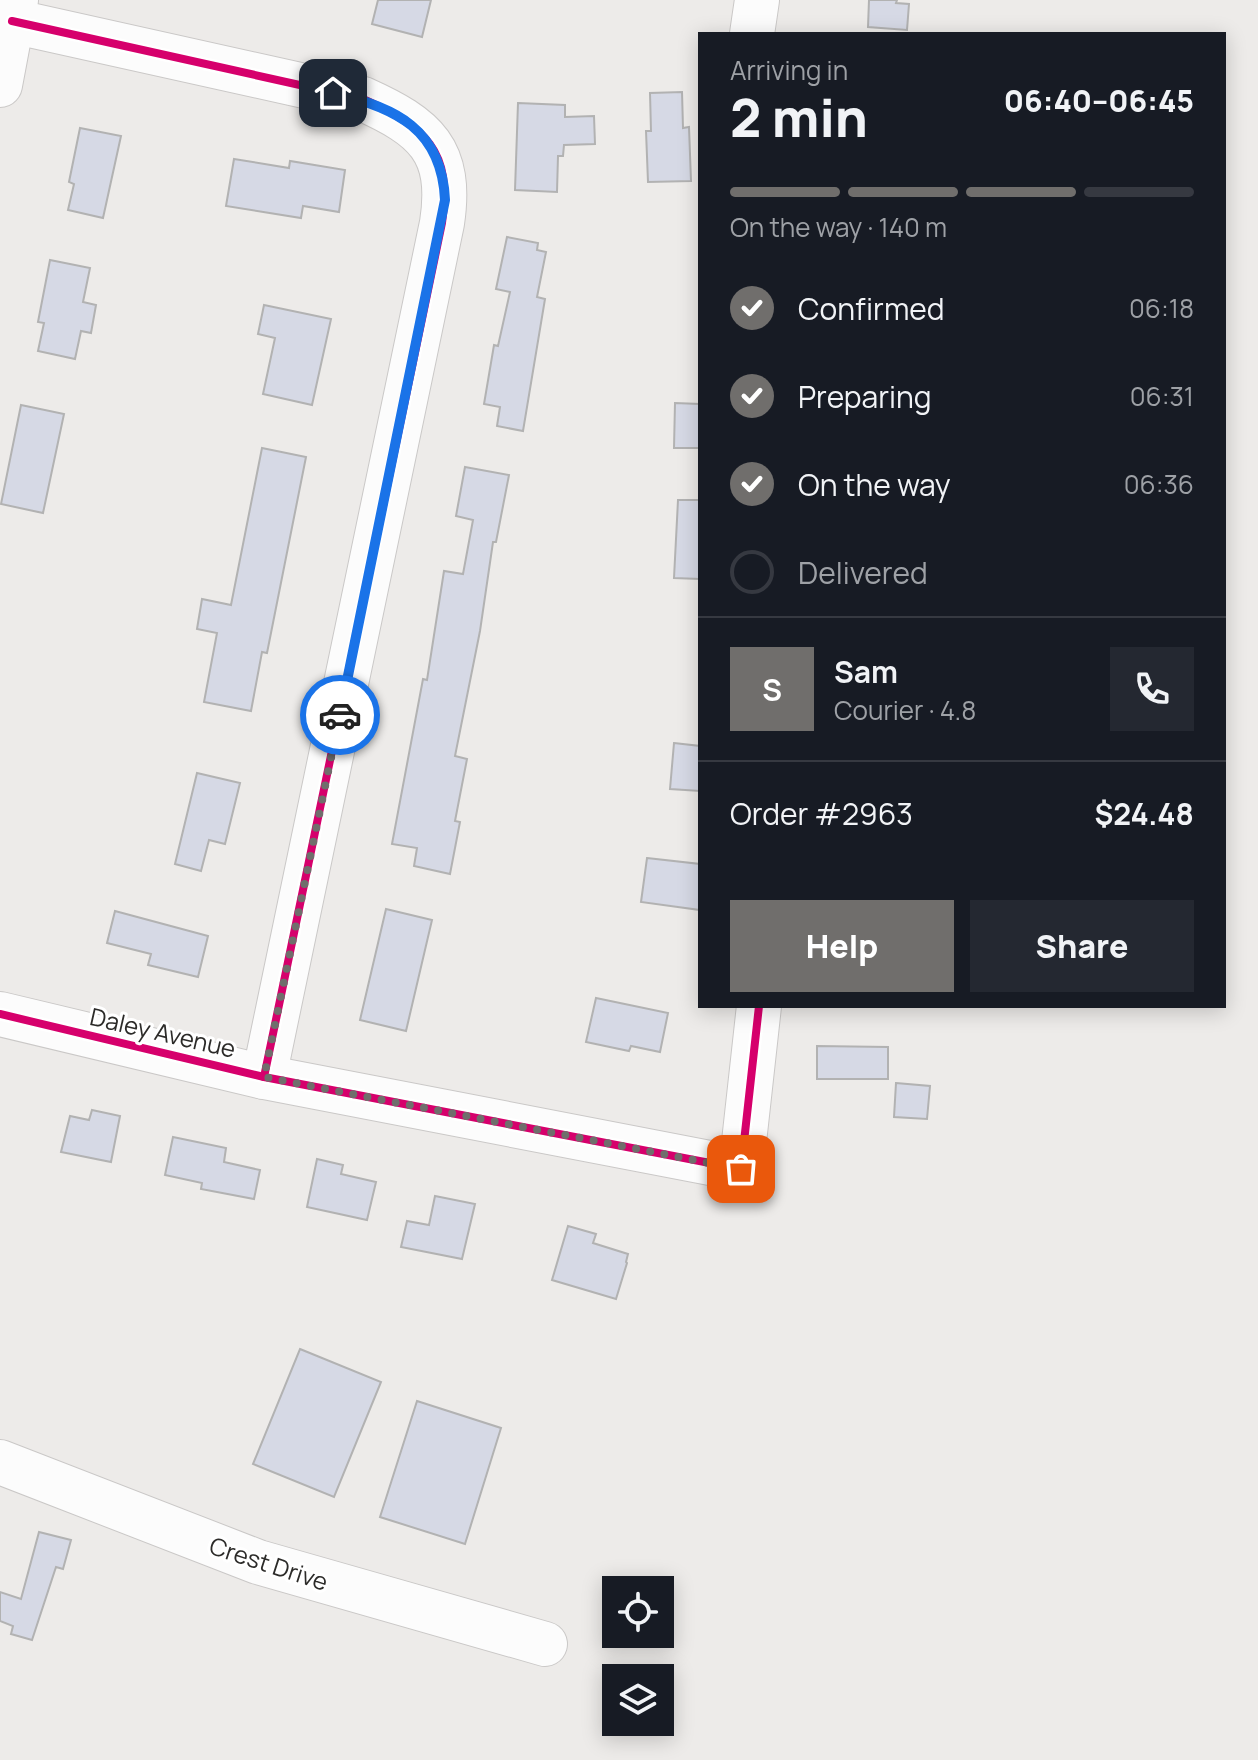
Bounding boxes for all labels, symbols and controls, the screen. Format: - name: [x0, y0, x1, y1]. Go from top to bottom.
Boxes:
- text: Arriving in: [730, 52, 848, 88]
- pin: [299, 59, 367, 127]
- icon: home: [311, 71, 355, 115]
- text: 06:40–06:45: [1004, 80, 1194, 121]
- text: 2 min: [730, 82, 868, 153]
- text: On the way · 140 m: [730, 209, 947, 245]
- icon: check: [730, 286, 774, 330]
- text: Confirmed: [798, 288, 945, 329]
- text: 06:18: [1129, 290, 1194, 326]
- icon: check: [730, 374, 774, 418]
- text: Preparing: [798, 376, 932, 417]
- text: 06:31: [1130, 378, 1194, 414]
- icon: check: [730, 462, 774, 506]
- text: On the way: [798, 464, 951, 505]
- text: 06:36: [1124, 466, 1194, 502]
- text: Delivered: [798, 552, 928, 593]
- button: phone: [1110, 647, 1194, 731]
- text: Sam: [834, 651, 898, 692]
- text: S: [762, 669, 782, 710]
- courier: [300, 675, 380, 755]
- text: Courier · 4.8: [834, 692, 976, 728]
- icon: car: [318, 693, 362, 737]
- text: Order #2963: [730, 793, 913, 834]
- text: $24.48: [1095, 793, 1194, 834]
- button: Help: [730, 900, 954, 992]
- button: Share: [970, 900, 1194, 992]
- street label: Daley Avenue: [87, 999, 239, 1065]
- pin: [707, 1135, 775, 1203]
- icon: bag: [719, 1147, 763, 1191]
- street label: Crest Drive: [206, 1528, 332, 1598]
- map controls: [602, 1576, 674, 1736]
- button: locate: [602, 1576, 674, 1648]
- button: layers: [602, 1664, 674, 1736]

